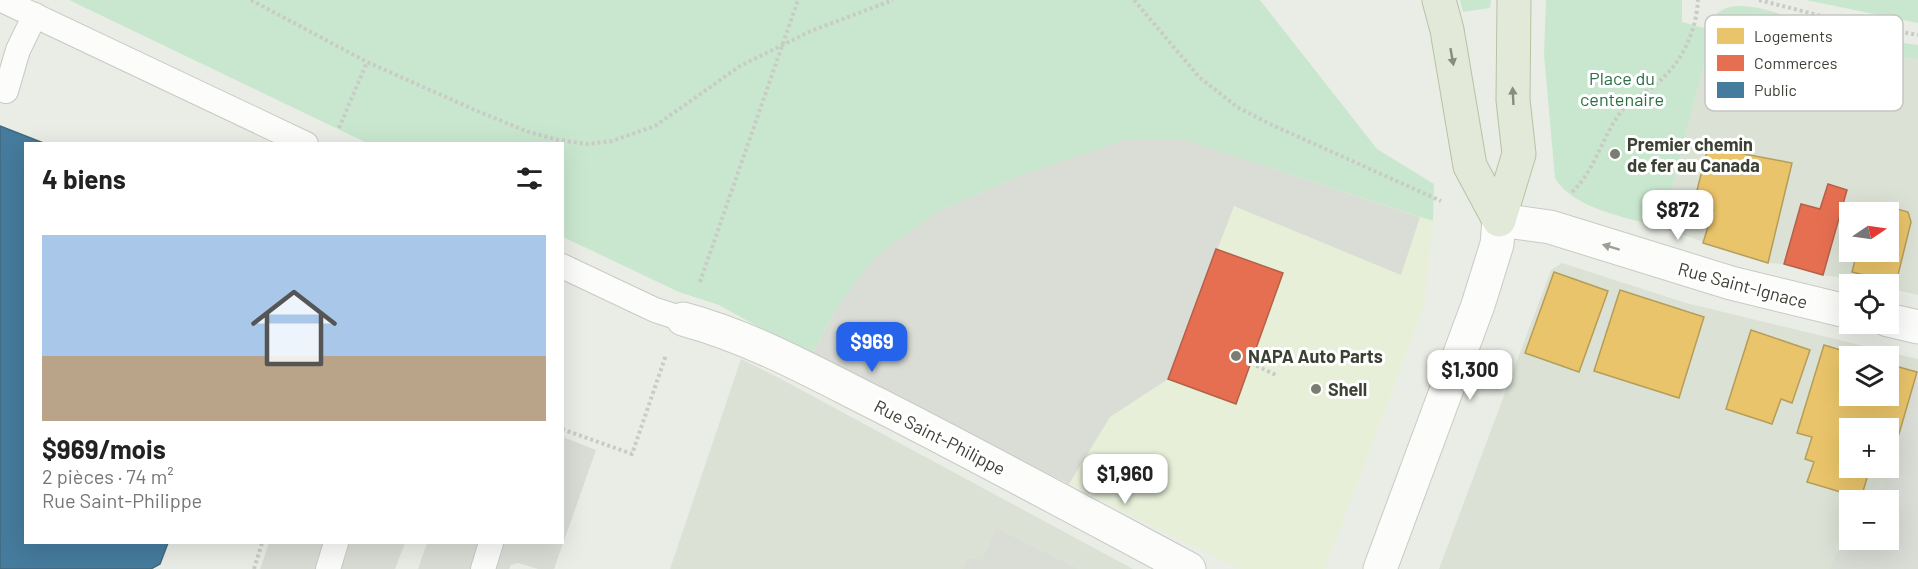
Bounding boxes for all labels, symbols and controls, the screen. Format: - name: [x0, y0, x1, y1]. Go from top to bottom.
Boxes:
- legend: [1705, 15, 1903, 111]
- text: Logements: [1754, 26, 1833, 45]
- one-way arrow: [1448, 48, 1457, 67]
- text: Commerces: [1754, 53, 1837, 72]
- park label: Place du centenaire: [1580, 67, 1664, 110]
- text: Public: [1754, 80, 1797, 99]
- one-way arrow: [1509, 87, 1518, 106]
- place label: Premier chemin de fer au Canada: [1627, 133, 1760, 176]
- marker: Premier chemin de fer au Canada: [1608, 147, 1622, 161]
- icon: filters: [513, 162, 546, 195]
- text: 4 biens: [42, 163, 126, 194]
- pin: $872: [1642, 190, 1714, 241]
- text: $872: [1656, 197, 1700, 221]
- north arrow: [1839, 202, 1899, 262]
- map controls: [1839, 202, 1899, 550]
- one-way arrow: [1602, 242, 1620, 251]
- street label: Rue Saint-Ignace: [1676, 257, 1810, 313]
- icon: home: [240, 274, 348, 382]
- button: locate: [1839, 274, 1899, 334]
- pin: $969: [836, 322, 908, 373]
- text: $969: [850, 329, 894, 353]
- place label: NAPA Auto Parts: [1248, 345, 1383, 367]
- button: layers: [1839, 346, 1899, 406]
- marker: NAPA Auto Parts: [1229, 349, 1243, 363]
- pin: $1,300: [1421, 350, 1519, 401]
- text: $1,300: [1441, 357, 1499, 381]
- place label: Shell: [1328, 378, 1367, 400]
- marker: Shell: [1309, 382, 1323, 396]
- street label: Rue Saint-Philippe: [871, 394, 1009, 480]
- button: +: [1839, 418, 1899, 478]
- text: $969/mois: [42, 433, 166, 464]
- pin: $1,960: [1076, 454, 1174, 505]
- text: $1,960: [1097, 461, 1153, 485]
- text: 2 pièces · 74 m²: [42, 464, 174, 488]
- text: Rue Saint-Philippe: [42, 488, 202, 512]
- button: −: [1839, 490, 1899, 550]

